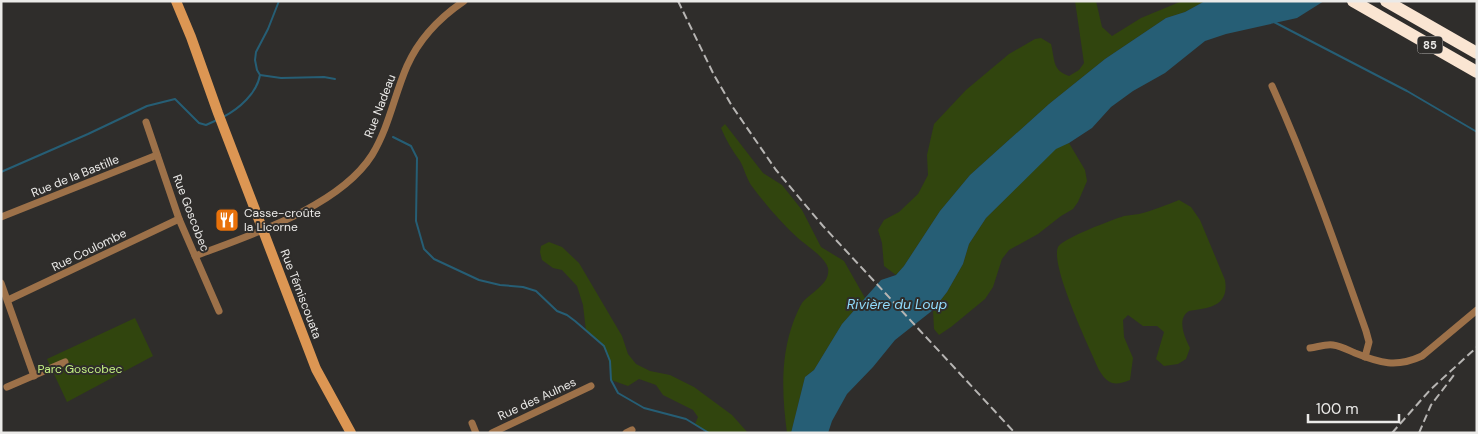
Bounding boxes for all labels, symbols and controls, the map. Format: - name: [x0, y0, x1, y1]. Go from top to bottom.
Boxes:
- road number: 85: [1418, 36, 1442, 54]
- street label: Rue Nadeau: [361, 72, 399, 140]
- street label: Rue de la Bastille: [29, 151, 121, 201]
- street label: Rue Goscobec: [169, 172, 213, 254]
- place label: Casse-croûte la Licorne: [244, 205, 321, 235]
- restaurant icon: Casse-croûte la Licorne: [214, 207, 240, 233]
- street label: Rue Coulombe: [49, 225, 129, 275]
- street label: Rue Témiscouata: [277, 247, 325, 341]
- water label: Rivière du Loup: [847, 295, 948, 313]
- park label: Parc Goscobec: [38, 361, 123, 377]
- street label: Rue des Aulnes: [495, 374, 579, 424]
- scale bar: [1308, 392, 1399, 424]
- text: 100 m: [1316, 399, 1359, 419]

